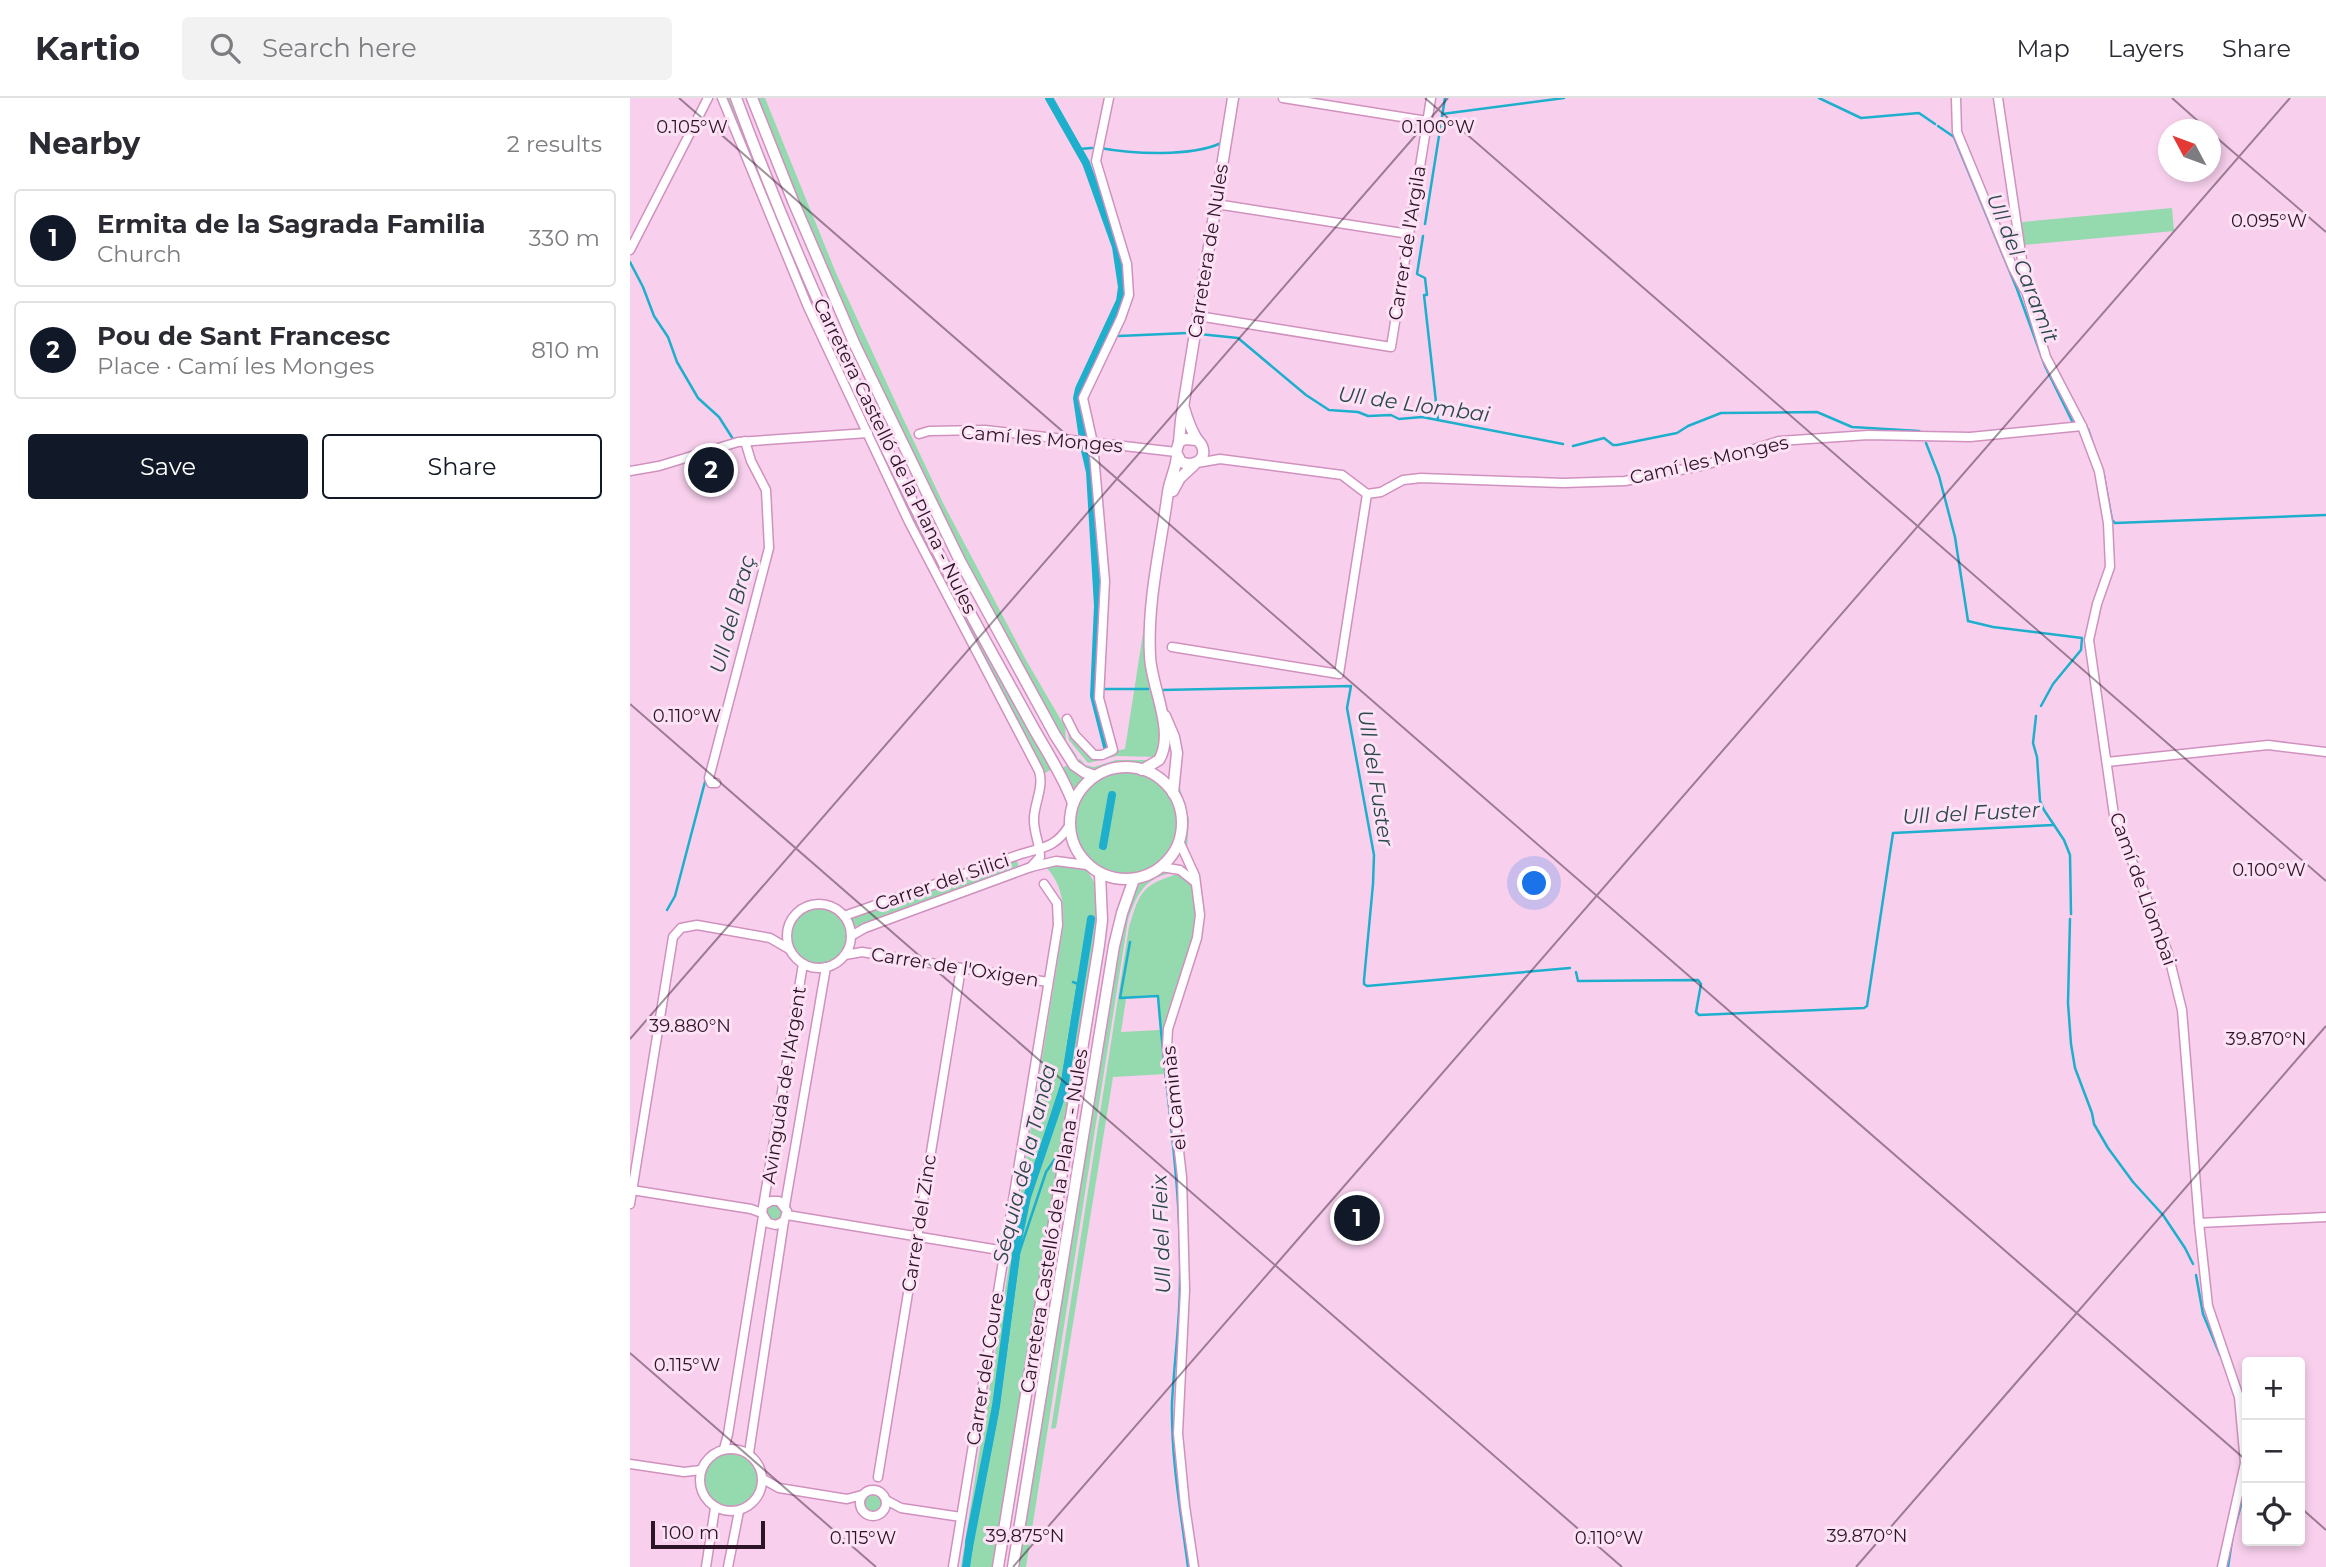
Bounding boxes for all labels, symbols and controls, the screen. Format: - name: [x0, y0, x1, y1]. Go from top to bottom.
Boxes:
- search box: [182, 17, 672, 80]
- text: Kartio: [35, 28, 140, 68]
- icon: search: [206, 29, 244, 67]
- text: Search here: [262, 32, 417, 64]
- text: Map: [2016, 34, 2070, 63]
- text: Layers: [2108, 34, 2184, 63]
- text: Share: [2222, 34, 2291, 63]
- text: 0.105°W: [656, 116, 728, 138]
- text: 0.100°W: [1401, 116, 1475, 138]
- north arrow: [2158, 119, 2221, 182]
- text: Nearby: [28, 125, 140, 162]
- text: 2 results: [507, 130, 602, 158]
- street label: Carretera de Nules: [1183, 162, 1233, 340]
- street label: Carrer de l'Argila: [1383, 164, 1431, 322]
- water label: Ull del Caramit: [1982, 190, 2064, 347]
- text: Ermita de la Sagrada Familia: [97, 208, 486, 240]
- text: 0.095°W: [2231, 210, 2307, 232]
- text: 1: [48, 224, 58, 252]
- text: 330 m: [529, 224, 600, 252]
- text: Church: [97, 240, 182, 268]
- street label: Carretera Castelló de la Plana - Nules: [808, 294, 982, 618]
- text: Pou de Sant Francesc: [97, 320, 390, 352]
- text: 2: [46, 336, 60, 364]
- text: 810 m: [531, 336, 600, 364]
- text: Place · Camí les Monges: [97, 352, 374, 380]
- water label: Ull de Llombai: [1337, 381, 1492, 427]
- street label: Camí les Monges: [960, 420, 1124, 458]
- street label: Camí les Monges: [1627, 431, 1791, 489]
- button: Save: [28, 434, 308, 499]
- button: Share: [322, 434, 602, 499]
- pin: 2: [688, 444, 734, 496]
- water label: Ull del Braç: [704, 552, 760, 676]
- text: 0.110°W: [653, 705, 721, 727]
- water label: Ull del Fuster: [1353, 708, 1399, 848]
- water label: Ull del Fuster: [1902, 797, 2041, 829]
- street label: Camí de Llombai: [2105, 809, 2181, 969]
- street label: Carrer del Silici: [872, 848, 1012, 916]
- text: 0.100°W: [2232, 859, 2306, 881]
- your location: [1517, 866, 1551, 900]
- street label: Carrer de l'Oxigen: [869, 942, 1041, 992]
- street label: Avinguda de l'Argent: [757, 984, 811, 1185]
- text: 39.880°N: [649, 1015, 731, 1037]
- text: 39.870°N: [2226, 1028, 2306, 1050]
- street label: el Caminàs: [1157, 1045, 1191, 1151]
- street label: Carretera Castelló de la Plana - Nules: [1015, 1047, 1093, 1395]
- water label: Séquia de la Tanda: [987, 1062, 1061, 1266]
- street label: Carrer del Zinc: [897, 1153, 941, 1293]
- water label: Ull del Fleix: [1146, 1173, 1176, 1294]
- pin: 1: [1334, 1192, 1380, 1244]
- street label: Carrer del Coure: [962, 1291, 1008, 1447]
- text: 0.115°W: [654, 1354, 720, 1376]
- map controls: [2242, 1357, 2305, 1546]
- button: +: [2242, 1357, 2305, 1420]
- button: −: [2242, 1420, 2305, 1483]
- button: locate: [2242, 1483, 2305, 1546]
- scale bar: [651, 1518, 765, 1550]
- text: 100 m: [662, 1521, 719, 1544]
- text: 39.875°N: [986, 1525, 1064, 1547]
- text: 39.870°N: [1827, 1525, 1907, 1547]
- text: 0.115°W: [830, 1527, 896, 1549]
- text: 0.110°W: [1575, 1527, 1643, 1549]

